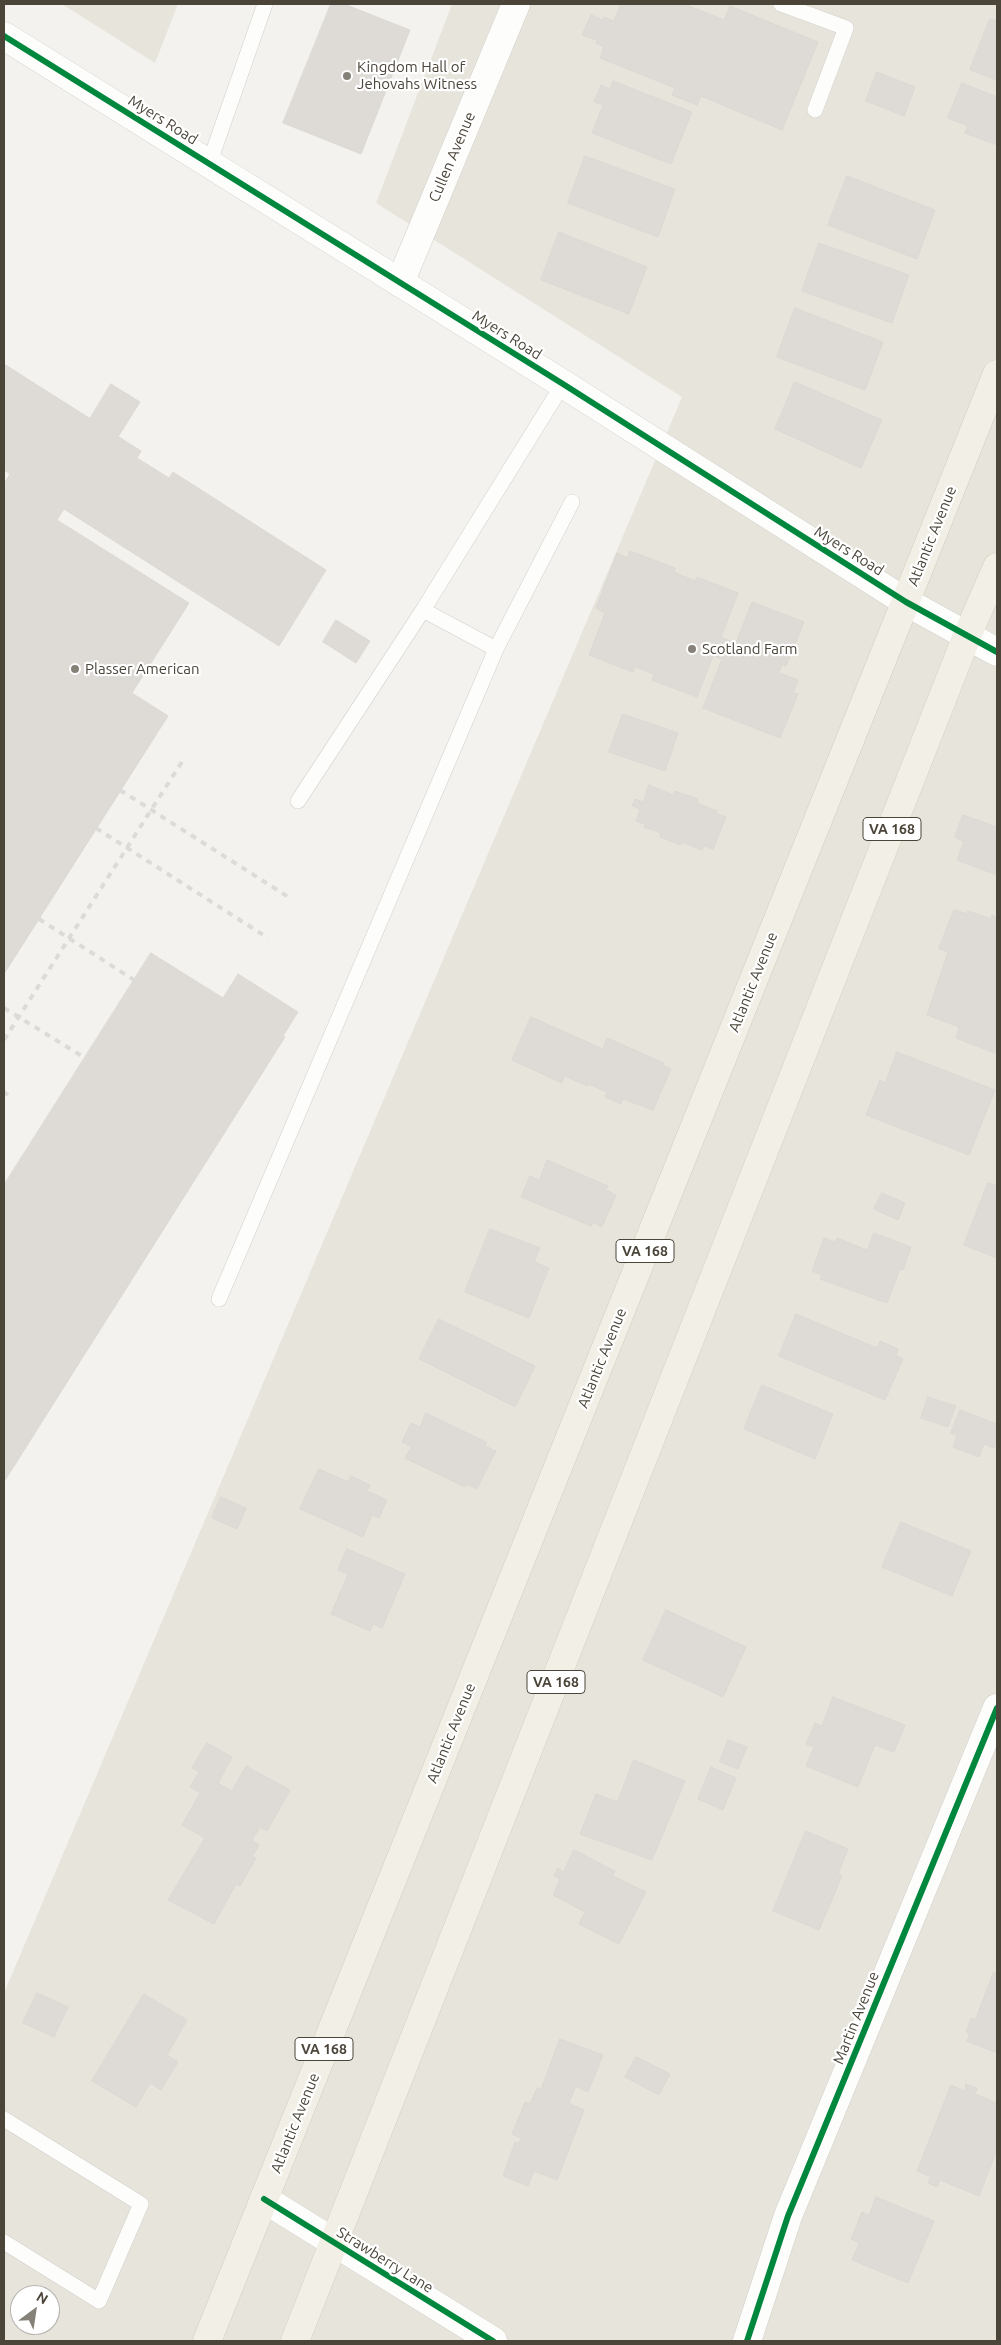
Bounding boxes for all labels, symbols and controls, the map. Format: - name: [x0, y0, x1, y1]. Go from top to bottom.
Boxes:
- place label: Kingdom Hall of Jehovahs Witness: [357, 58, 477, 93]
- marker: Kingdom Hall of Jehovahs Witness: [341, 70, 353, 82]
- street label: Myers Road: [125, 92, 201, 148]
- street label: Cullen Avenue: [425, 109, 479, 205]
- street label: Myers Road: [469, 307, 545, 363]
- street label: Atlantic Avenue: [904, 483, 960, 589]
- street label: Myers Road: [811, 523, 887, 579]
- place label: Scotland Farm: [702, 640, 798, 658]
- marker: Scotland Farm: [686, 643, 698, 655]
- place label: Plasser American: [85, 660, 200, 678]
- marker: Plasser American: [69, 663, 81, 675]
- road number: VA 168: [863, 818, 921, 841]
- street label: Atlantic Avenue: [725, 929, 781, 1035]
- road number: VA 168: [616, 1240, 674, 1262]
- street label: Atlantic Avenue: [574, 1305, 630, 1411]
- road number: VA 168: [527, 1670, 585, 1694]
- street label: Atlantic Avenue: [423, 1680, 479, 1786]
- street label: Martin Avenue: [829, 1969, 883, 2067]
- road number: VA 168: [295, 2038, 353, 2060]
- street label: Atlantic Avenue: [267, 2070, 323, 2176]
- street label: Strawberry Lane: [333, 2223, 437, 2297]
- north arrow: [10, 2285, 60, 2335]
- text: N: [34, 2288, 51, 2308]

